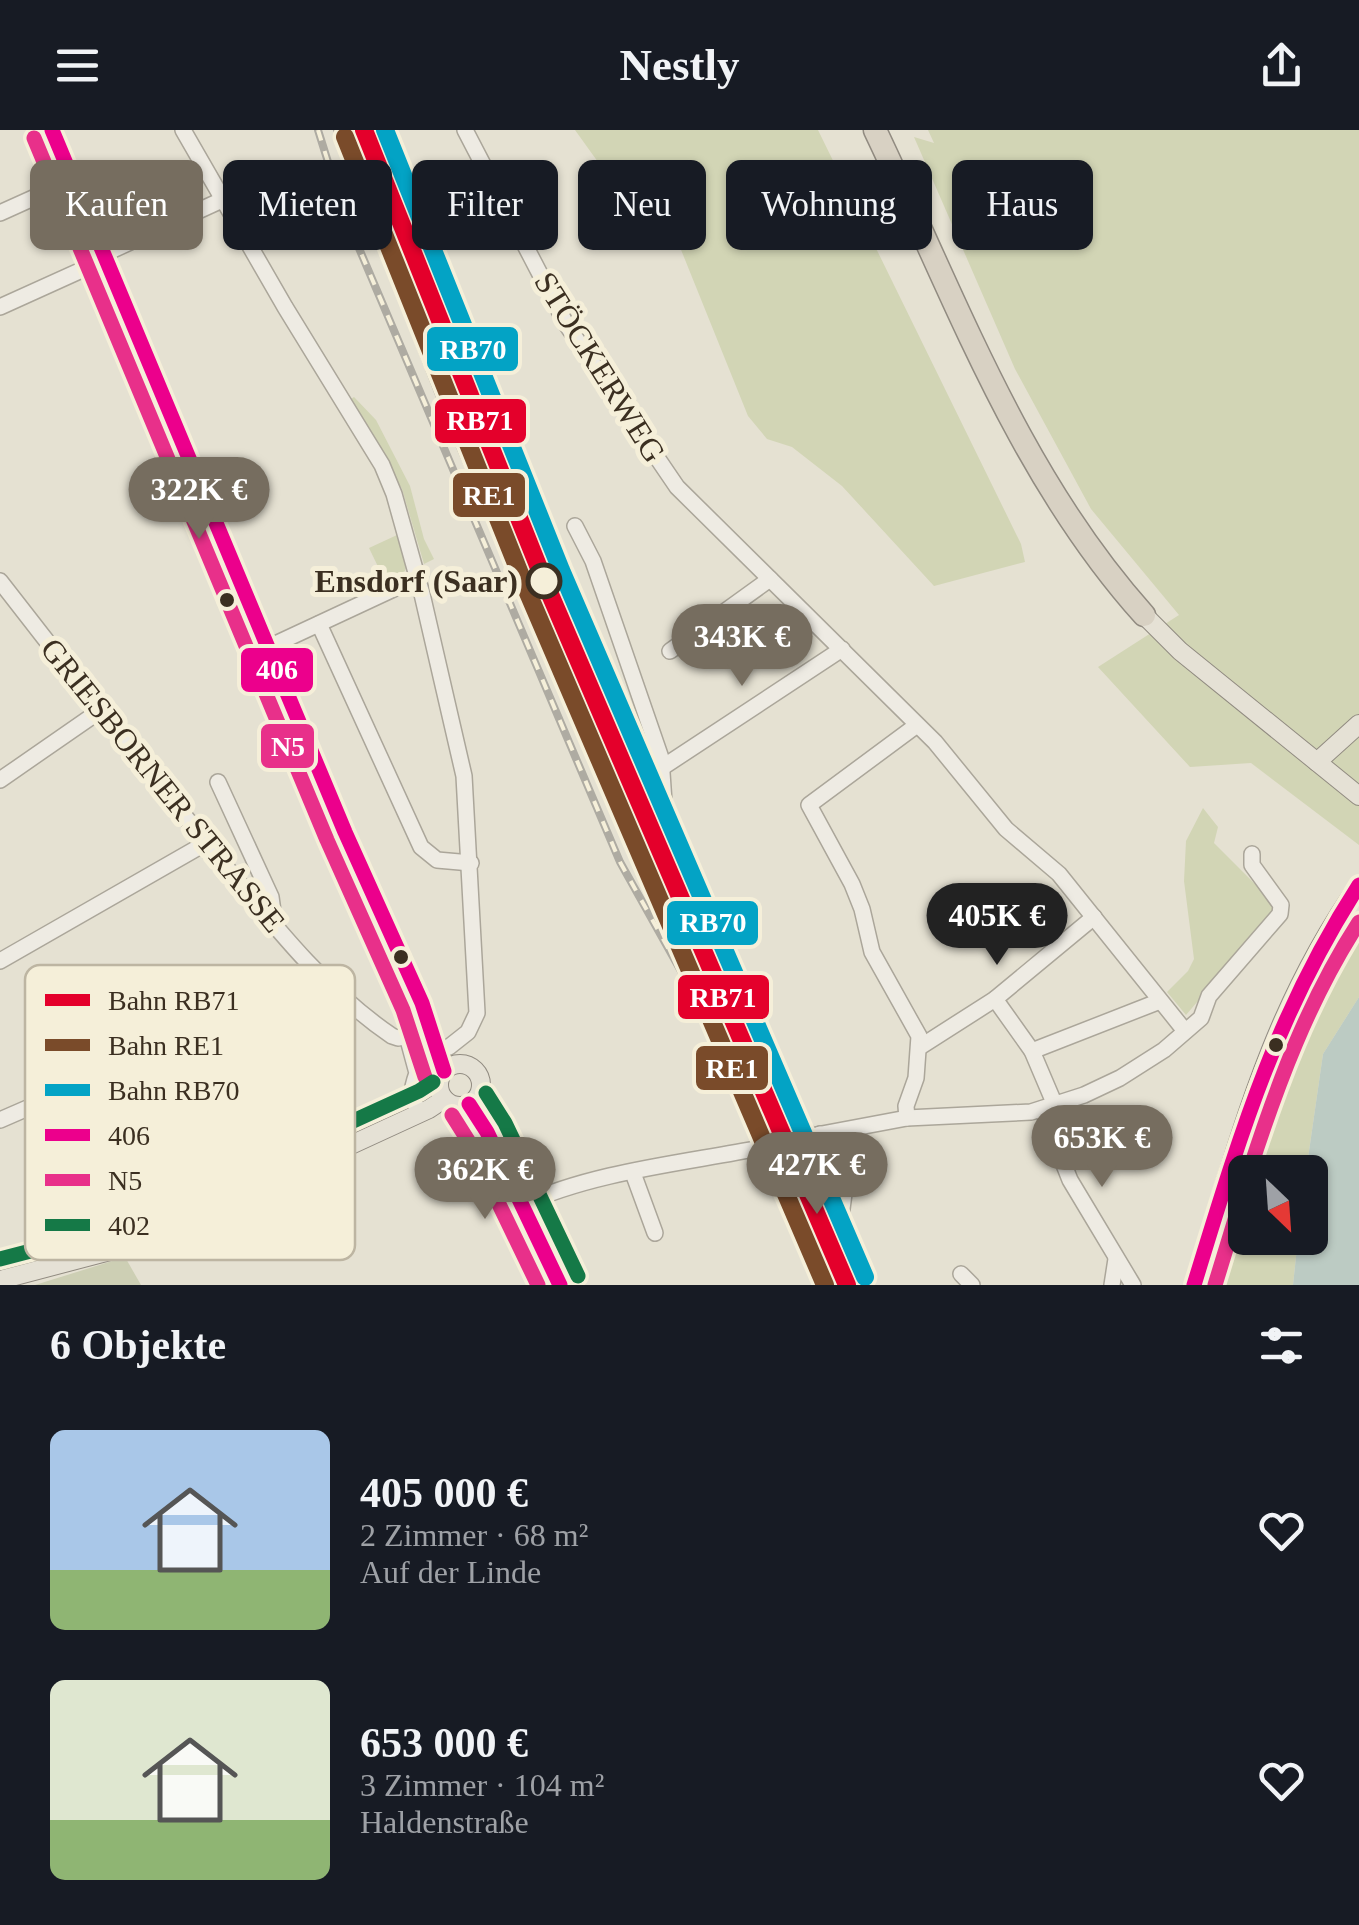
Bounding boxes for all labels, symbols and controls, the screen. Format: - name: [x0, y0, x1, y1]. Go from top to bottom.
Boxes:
- icon: menu: [50, 38, 105, 93]
- icon: share: [1254, 38, 1309, 93]
- text: Nestly: [620, 40, 739, 90]
- chip: Kaufen: [30, 160, 203, 250]
- chip: Mieten: [223, 160, 392, 250]
- chip: Filter: [412, 160, 558, 250]
- chip: Neu: [578, 160, 706, 250]
- chip: Wohnung: [726, 160, 932, 250]
- chip: Haus: [952, 160, 1093, 250]
- street label: STÖCKERWEG: [527, 265, 673, 469]
- line badge: RB70: [425, 325, 520, 373]
- text: RB70: [440, 334, 506, 365]
- line badge: RB71: [433, 397, 528, 445]
- text: RB71: [447, 405, 513, 436]
- pin: 322K €: [118, 457, 280, 542]
- text: 322K €: [151, 471, 247, 507]
- line badge: RE1: [451, 471, 527, 519]
- text: RE1: [463, 480, 515, 511]
- place label: Ensdorf (Saar): [314, 563, 518, 599]
- marker: Ensdorf (Saar): [527, 564, 561, 598]
- unlabelled marker: [217, 590, 237, 610]
- pin: 343K €: [661, 604, 823, 689]
- text: 343K €: [694, 618, 790, 654]
- street label: GRIESBORNER STRASSE: [33, 631, 293, 939]
- line badge: 406: [239, 646, 315, 694]
- text: 406: [256, 654, 298, 685]
- line badge: N5: [259, 722, 316, 770]
- text: N5: [271, 731, 305, 762]
- pin: 405K €: [916, 883, 1078, 968]
- text: 405K €: [949, 897, 1045, 933]
- line badge: RB70: [665, 899, 760, 947]
- text: RB70: [680, 907, 746, 938]
- unlabelled marker: [391, 947, 411, 967]
- legend: [25, 965, 355, 1260]
- line badge: RB71: [676, 973, 771, 1021]
- text: RB71: [690, 982, 756, 1013]
- text: Bahn RB71: [108, 985, 239, 1016]
- text: Bahn RE1: [108, 1030, 224, 1061]
- unlabelled marker: [1266, 1035, 1286, 1055]
- line badge: RE1: [694, 1044, 770, 1092]
- text: RE1: [706, 1053, 758, 1084]
- text: Bahn RB70: [108, 1075, 239, 1106]
- pin: 653K €: [1021, 1105, 1183, 1190]
- text: 653K €: [1054, 1119, 1150, 1155]
- text: 406: [108, 1120, 150, 1151]
- pin: 427K €: [736, 1132, 898, 1217]
- pin: 362K €: [404, 1137, 566, 1222]
- text: 427K €: [769, 1146, 865, 1182]
- text: 362K €: [437, 1151, 533, 1187]
- north arrow: [1228, 1155, 1328, 1255]
- map controls: [1228, 1155, 1328, 1255]
- text: N5: [108, 1165, 142, 1196]
- text: 402: [108, 1210, 150, 1241]
- icon: filters: [1254, 1318, 1309, 1373]
- text: 6 Objekte: [50, 1322, 226, 1368]
- icon: home: [130, 1470, 250, 1590]
- text: 405 000 €: [360, 1470, 528, 1516]
- icon: heart: [1254, 1503, 1309, 1558]
- text: 2 Zimmer · 68 m²: [360, 1517, 588, 1553]
- text: Auf der Linde: [360, 1554, 541, 1590]
- icon: home: [130, 1720, 250, 1840]
- text: 653 000 €: [360, 1720, 528, 1766]
- icon: heart: [1254, 1753, 1309, 1808]
- text: 3 Zimmer · 104 m²: [360, 1767, 604, 1803]
- text: Haldenstraße: [360, 1804, 529, 1840]

